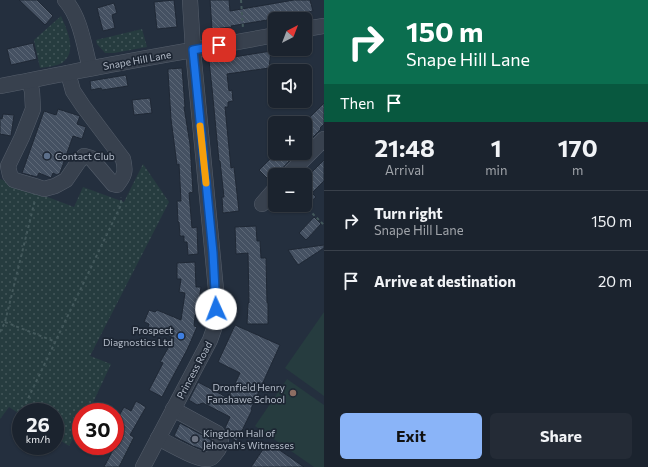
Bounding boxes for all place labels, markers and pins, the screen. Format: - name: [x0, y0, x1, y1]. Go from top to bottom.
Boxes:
- pin: [202, 28, 236, 62]
- place label: Contact Club: [55, 150, 115, 162]
- marker: Contact Club: [42, 151, 52, 161]
- place label: Prospect Diagnostics Ltd: [103, 324, 173, 348]
- marker: Prospect Diagnostics Ltd: [176, 331, 186, 341]
- place label: Dronfield Henry Fanshawe School: [207, 381, 285, 405]
- marker: Dronfield Henry Fanshawe School: [288, 388, 298, 398]
- place label: Kingdom Hall of Jehovah's Witnesses: [203, 427, 294, 451]
- marker: Kingdom Hall of Jehovah's Witnesses: [190, 434, 200, 444]

